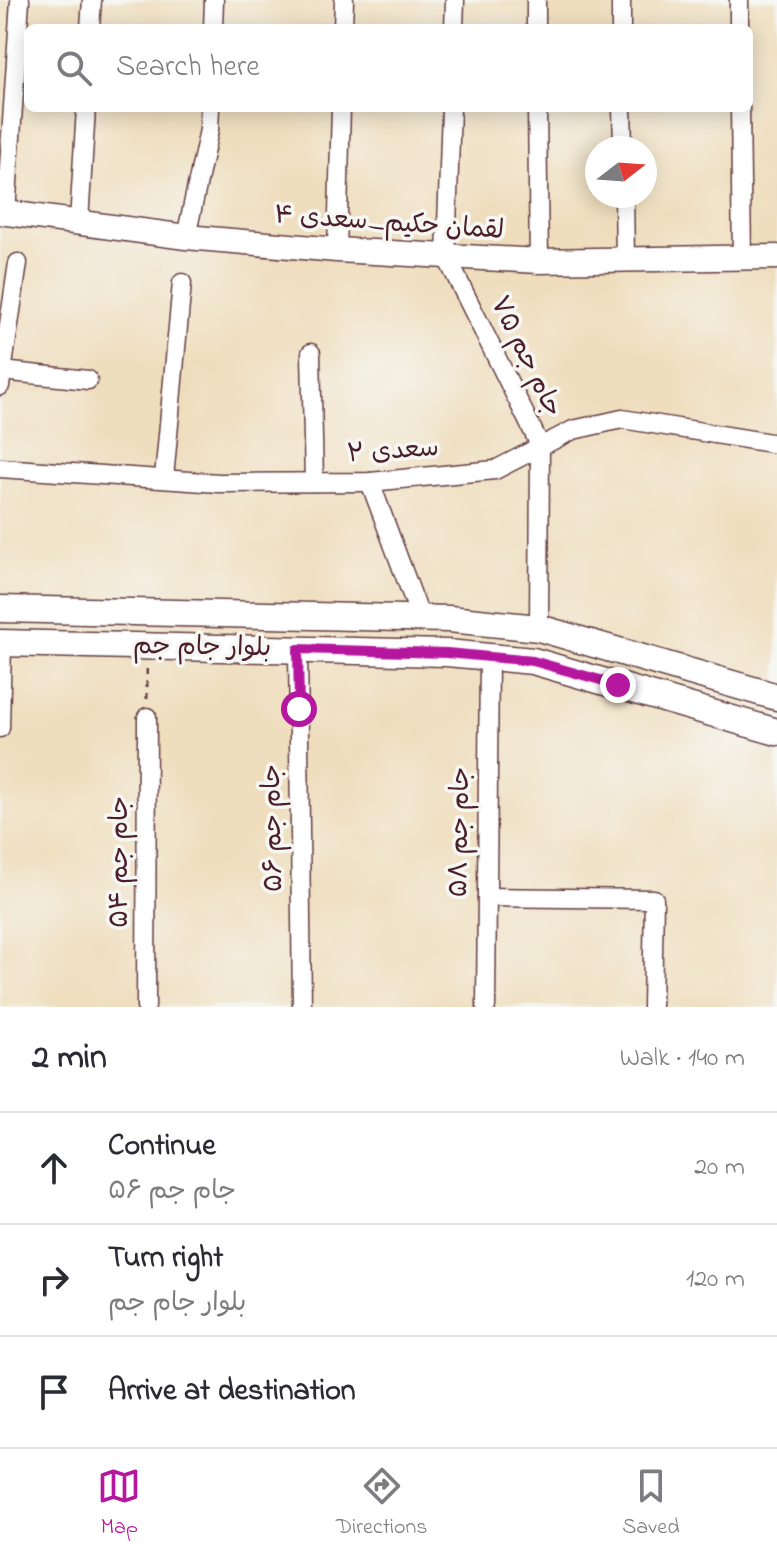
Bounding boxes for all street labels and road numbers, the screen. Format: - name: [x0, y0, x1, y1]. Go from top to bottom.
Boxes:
- street label: لقمان حکیم_سعدی ۴: [273, 197, 505, 251]
- street label: جام جم ۷۵: [479, 290, 571, 424]
- street label: سعدی ۲: [346, 430, 440, 474]
- street label: بلوار جام جم: [133, 628, 271, 668]
- street label: جام جم ۵۶: [254, 764, 294, 892]
- street label: جام جم ۵۸: [441, 766, 481, 898]
- street label: جام جم ۵۴: [102, 796, 140, 928]

